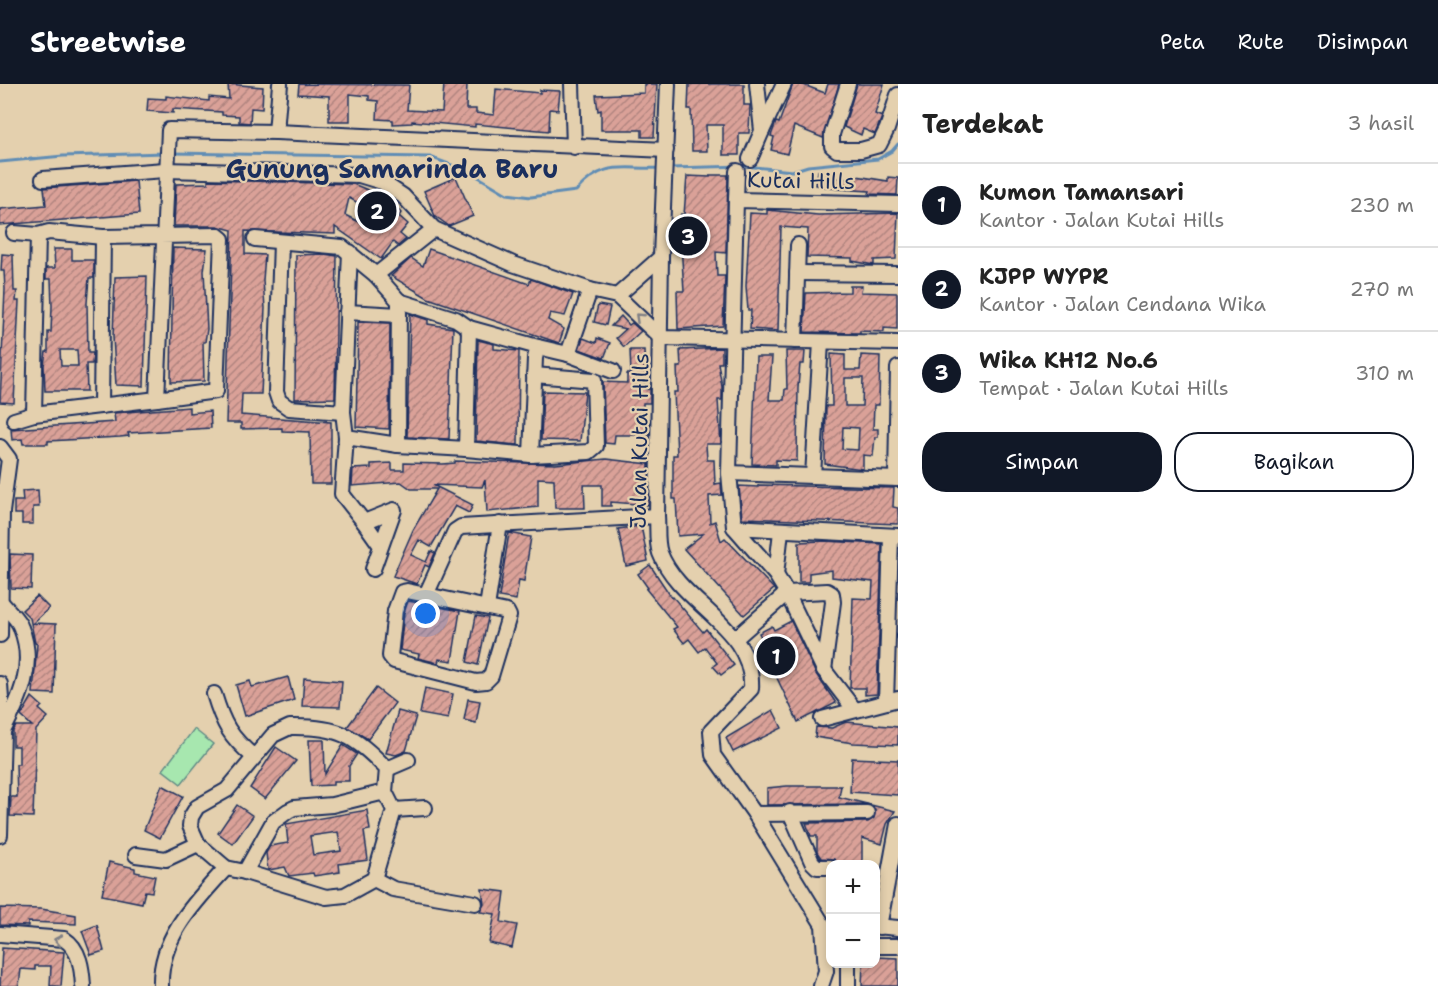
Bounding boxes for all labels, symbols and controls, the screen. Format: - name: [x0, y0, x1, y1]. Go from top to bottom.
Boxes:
- text: Streetwise: [30, 23, 186, 61]
- text: Peta: [1160, 28, 1205, 56]
- text: Rute: [1238, 28, 1284, 56]
- text: Disimpan: [1317, 28, 1408, 56]
- text: Terdekat: [922, 106, 1044, 141]
- text: 3 hasil: [1348, 110, 1414, 136]
- district label: Gunung Samarinda Baru: [225, 151, 559, 186]
- street label: Kutai Hills: [747, 165, 855, 196]
- text: Kumon Tamansari: [979, 178, 1184, 207]
- pin: 2: [358, 188, 397, 234]
- text: 1: [937, 192, 946, 218]
- text: 230 m: [1349, 192, 1414, 218]
- text: Kantor · Jalan Kutai Hills: [979, 207, 1224, 233]
- pin: 3: [668, 214, 708, 258]
- text: KJPP WYPR: [979, 262, 1108, 291]
- text: 2: [935, 276, 949, 302]
- text: 270 m: [1350, 276, 1414, 302]
- text: Kantor · Jalan Cendana Wika: [979, 291, 1266, 317]
- one-way arrow: [635, 313, 645, 324]
- text: Wika KH12 No.6: [979, 346, 1158, 375]
- street label: Jalan Kutai Hills: [623, 353, 656, 529]
- text: 3: [935, 360, 949, 386]
- text: 310 m: [1355, 360, 1414, 386]
- text: Tempat · Jalan Kutai Hills: [979, 375, 1229, 401]
- button: Simpan: [922, 432, 1162, 492]
- button: Bagikan: [1174, 432, 1414, 492]
- your location: [411, 599, 440, 628]
- pin: 1: [756, 634, 796, 678]
- map controls: [826, 860, 880, 968]
- button: +: [826, 860, 880, 914]
- button: −: [826, 914, 880, 968]
- one-way arrow: [54, 934, 64, 947]

